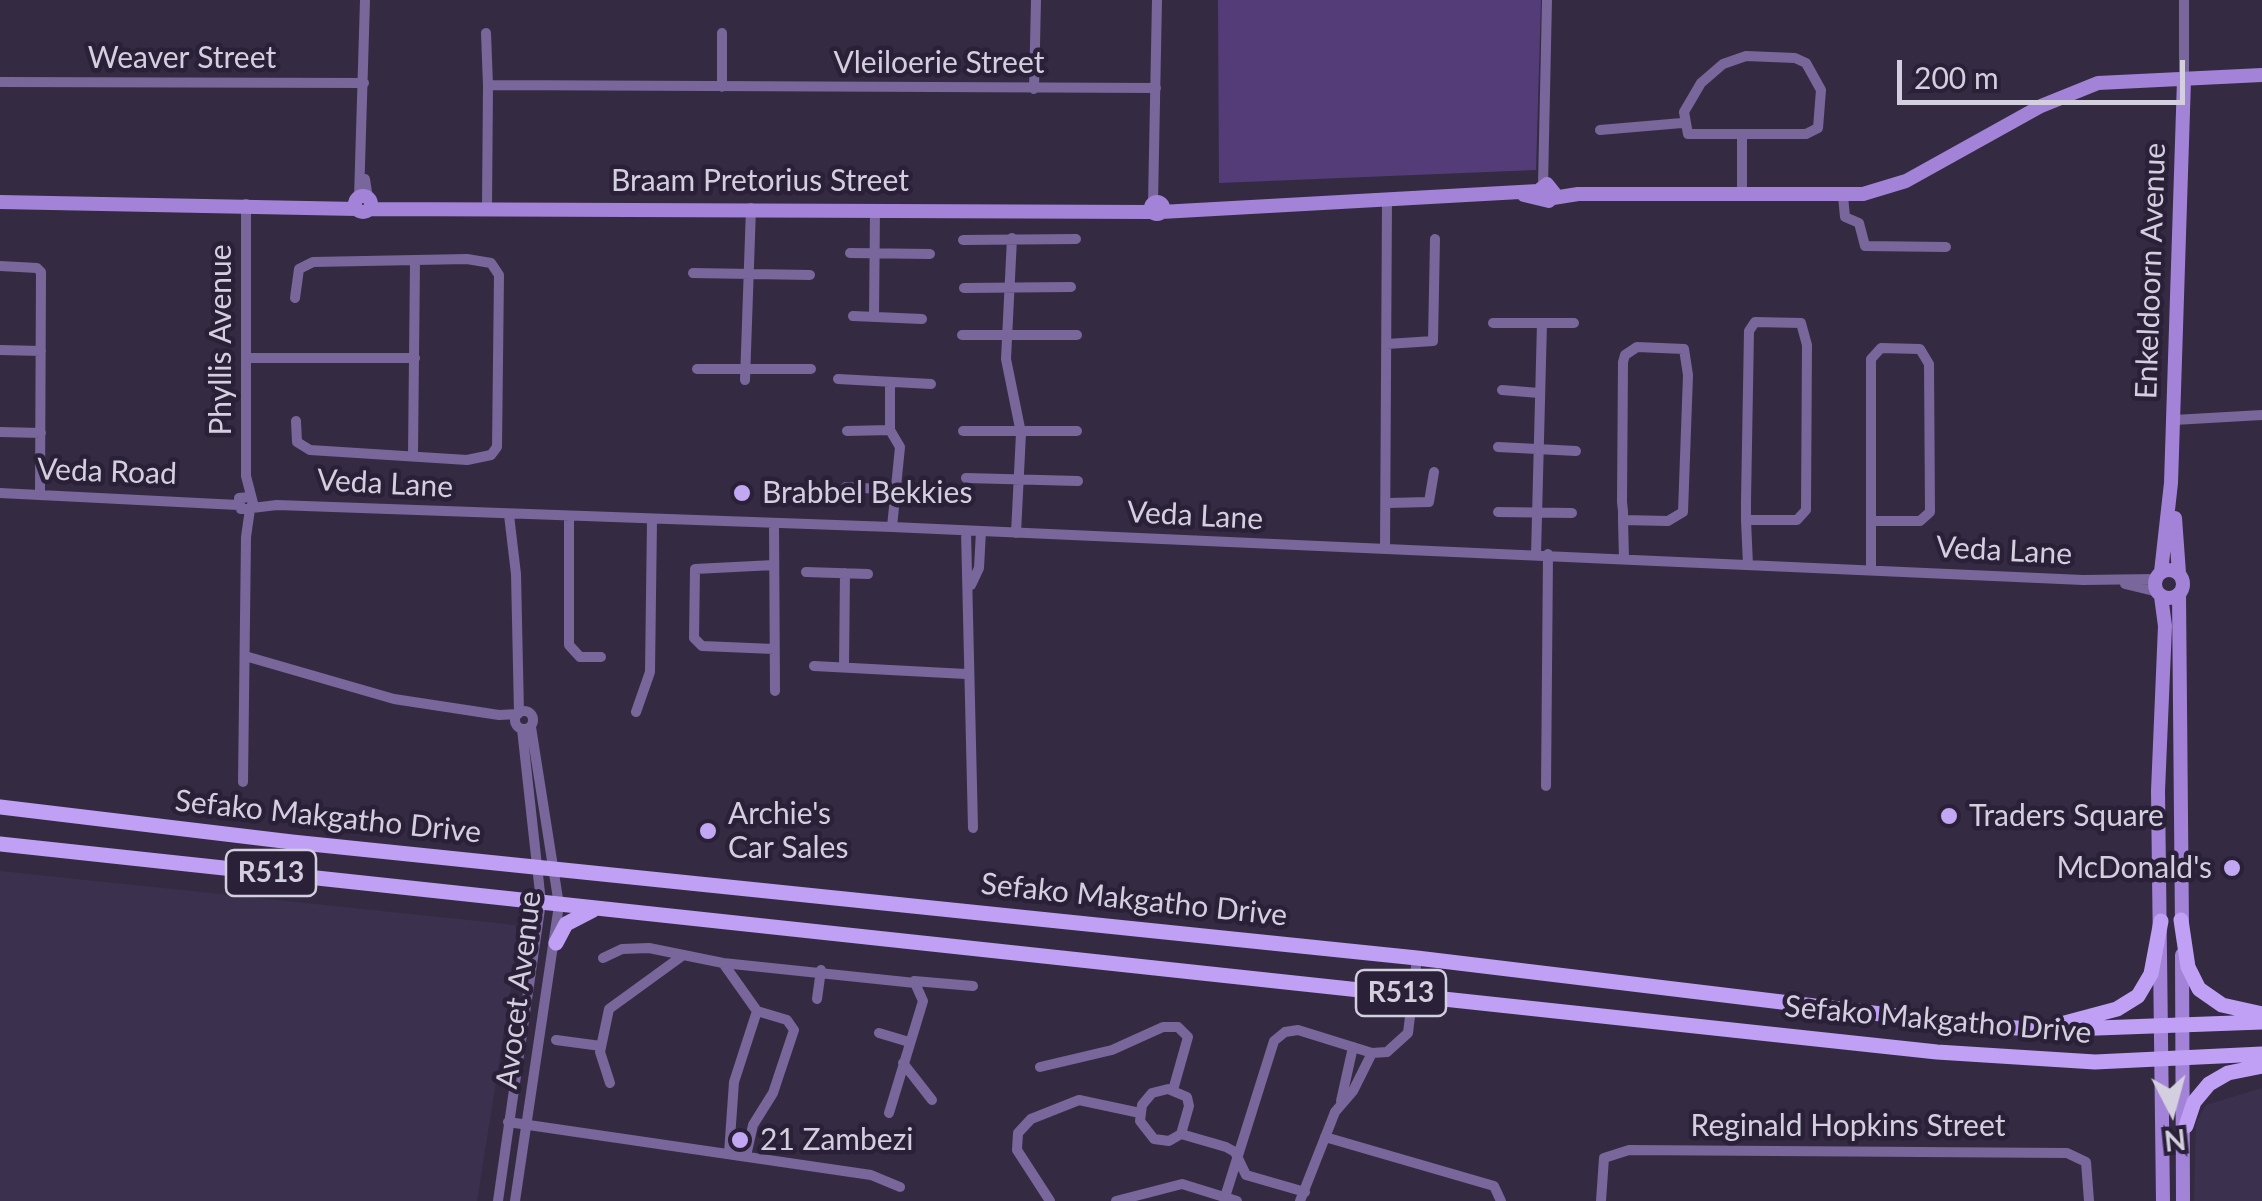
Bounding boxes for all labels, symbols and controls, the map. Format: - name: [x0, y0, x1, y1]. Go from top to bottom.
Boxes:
- street label: Weaver Street: [88, 40, 276, 76]
- scale bar: [1902, 40, 2190, 102]
- street label: Vleiloerie Street: [834, 45, 1044, 81]
- text: 200 m: [1914, 59, 1999, 95]
- street label: Enkeldoorn Avenue: [2129, 142, 2173, 400]
- street label: Braam Pretorius Street: [611, 163, 909, 199]
- street label: Phyllis Avenue: [203, 244, 239, 436]
- street label: Veda Road: [36, 452, 178, 492]
- street label: Veda Lane: [316, 462, 454, 506]
- place label: Brabbel Bekkies: [762, 475, 972, 511]
- marker: Brabbel Bekkies: [731, 482, 753, 504]
- street label: Veda Lane: [1126, 494, 1264, 538]
- street label: Veda Lane: [1935, 529, 2073, 573]
- street label: Sefako Makgatho Drive: [173, 783, 483, 851]
- place label: Archie's Car Sales: [728, 796, 848, 866]
- place label: Traders Square: [1969, 798, 2164, 834]
- marker: Traders Square: [1938, 805, 1960, 827]
- marker: Archie's Car Sales: [697, 820, 719, 842]
- road number: R513: [226, 850, 316, 896]
- place label: McDonald's: [2056, 850, 2212, 886]
- marker: McDonald's: [2221, 857, 2243, 879]
- street label: Sefako Makgatho Drive: [979, 866, 1289, 934]
- street label: Avocet Avenue: [489, 889, 549, 1091]
- road number: R513: [1356, 970, 1446, 1016]
- street label: Sefako Makgatho Drive: [1783, 989, 2093, 1051]
- north arrow: [2122, 1061, 2222, 1161]
- street label: Reginald Hopkins Street: [1691, 1108, 2005, 1144]
- place label: 21 Zambezi: [760, 1122, 913, 1158]
- text: N: [2163, 1123, 2188, 1159]
- marker: 21 Zambezi: [729, 1129, 751, 1151]

